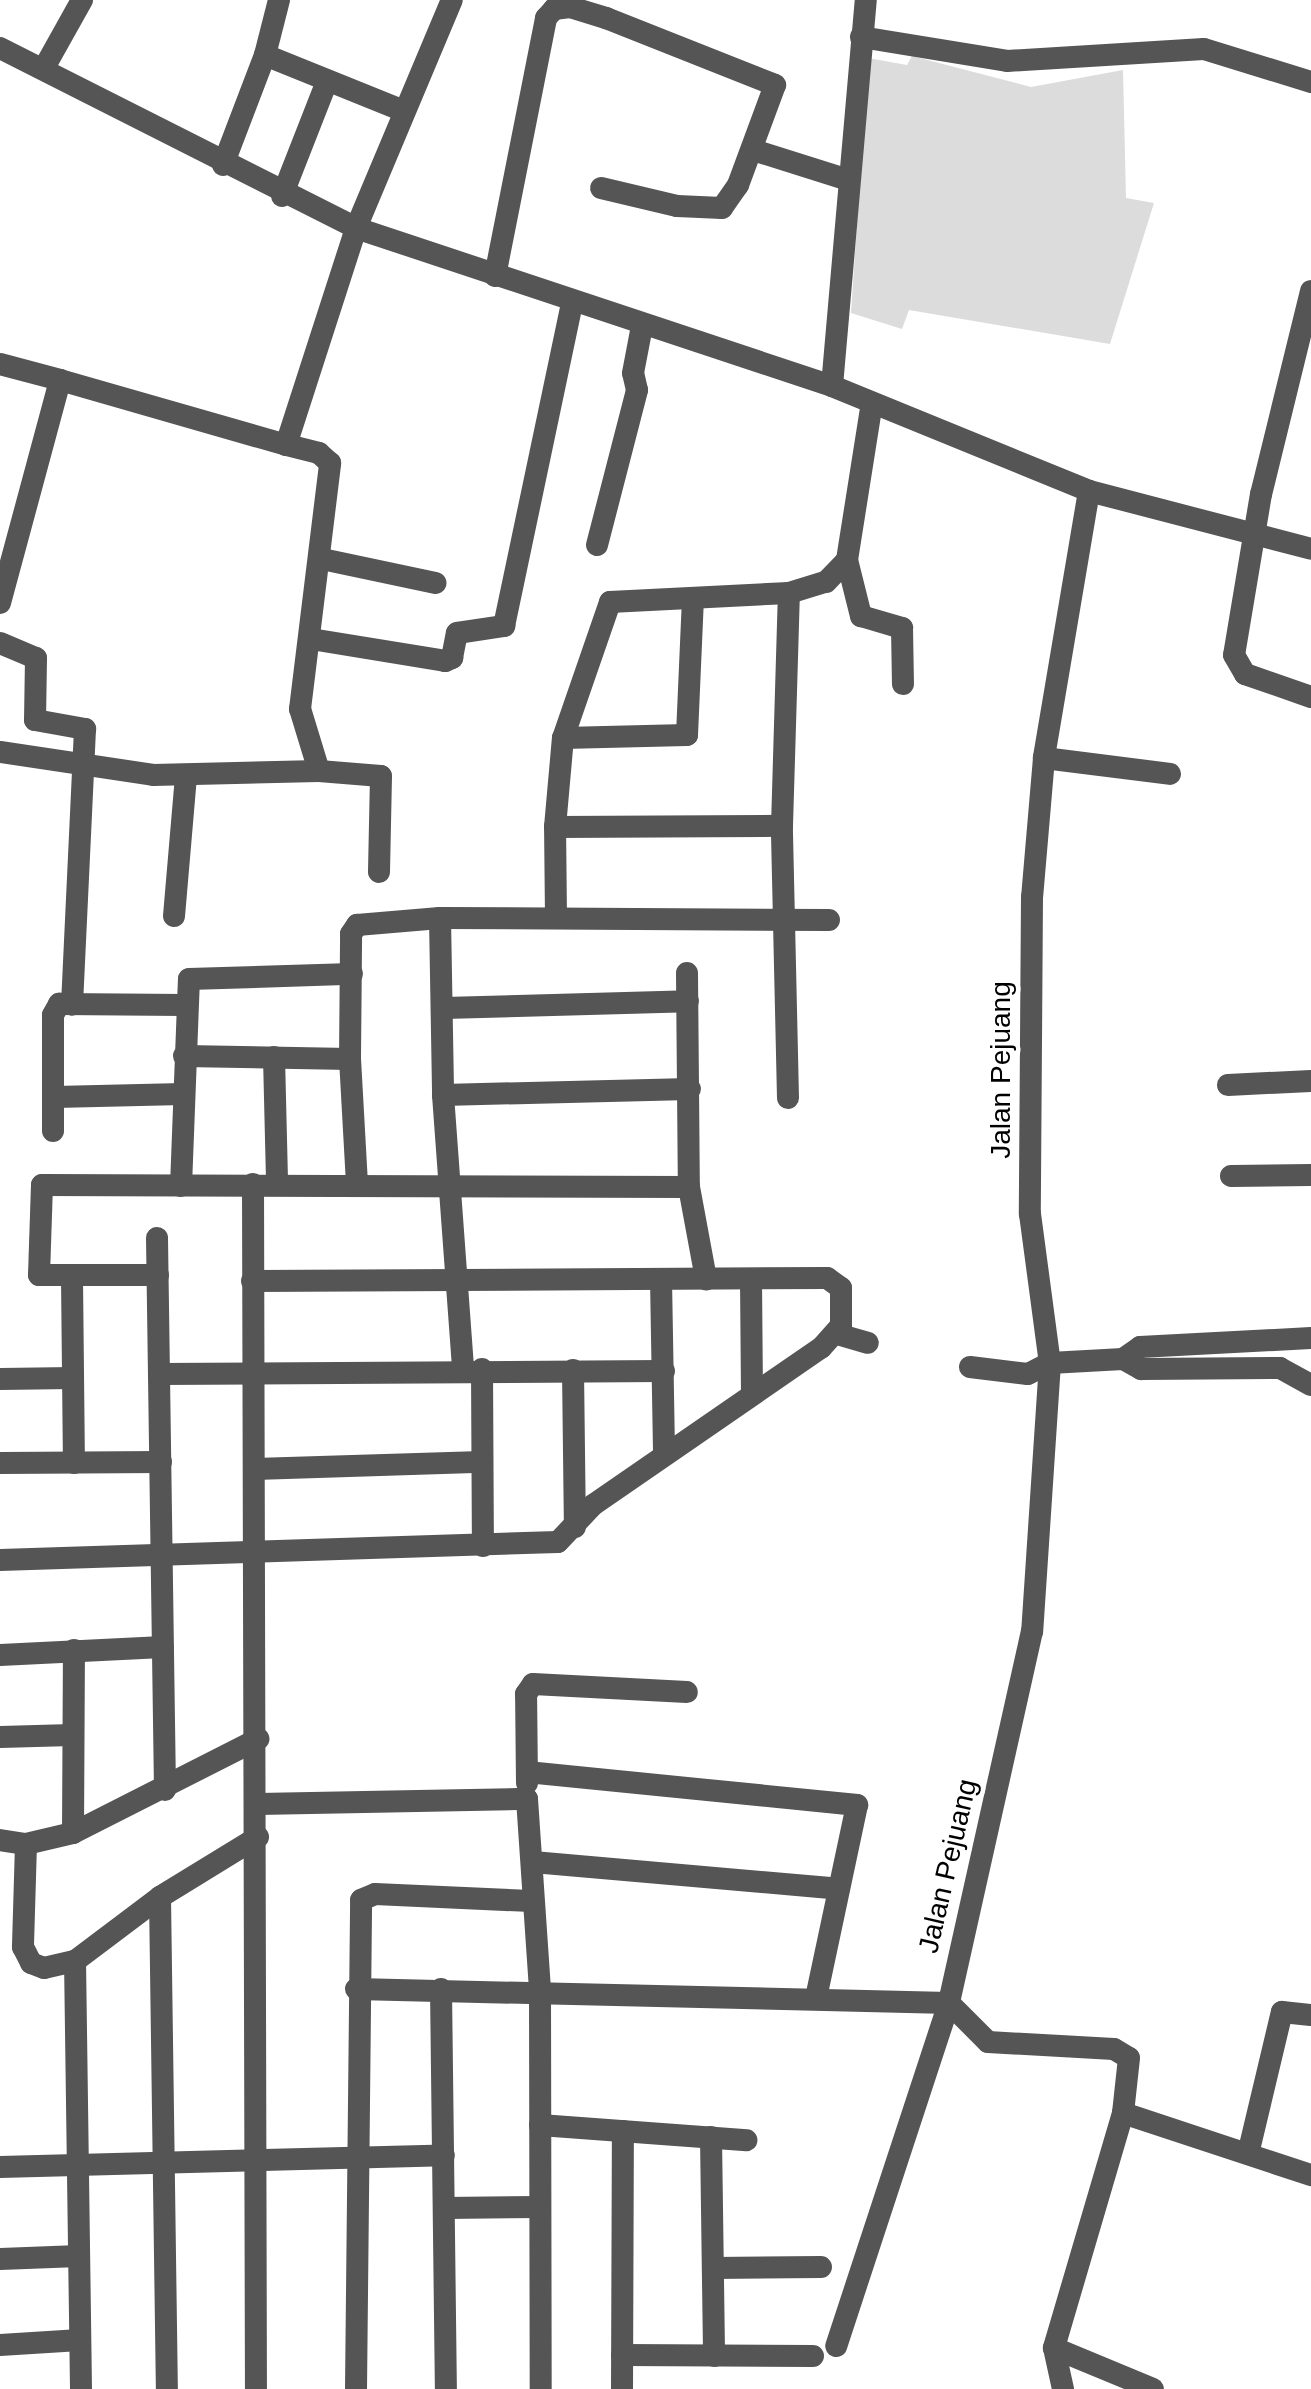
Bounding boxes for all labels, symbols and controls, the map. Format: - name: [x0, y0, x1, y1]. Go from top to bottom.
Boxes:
- street label: Jalan Pejuang: [984, 981, 1018, 1159]
- street label: Jalan Pejuang: [912, 1776, 984, 1956]

